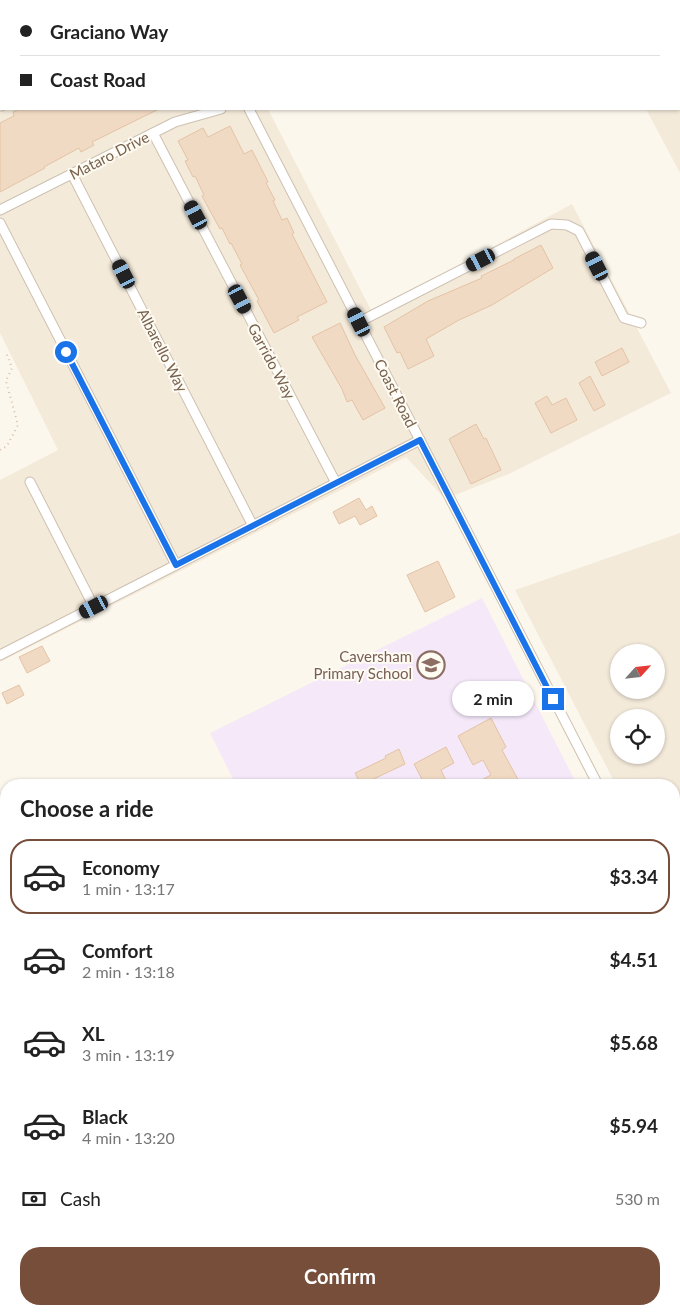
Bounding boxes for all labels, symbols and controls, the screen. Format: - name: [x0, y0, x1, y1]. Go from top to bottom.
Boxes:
- text: Graciano Way: [50, 20, 168, 43]
- text: Coast Road: [50, 68, 146, 91]
- street label: Mataro Drive: [66, 127, 152, 183]
- car: [182, 198, 209, 232]
- car: [464, 247, 497, 273]
- car: [583, 249, 610, 283]
- car: [110, 257, 137, 291]
- car: [226, 282, 253, 316]
- street label: Albarello Way: [134, 305, 192, 395]
- car: [345, 305, 372, 339]
- street label: Garrido Way: [245, 320, 300, 402]
- route start: [55, 341, 77, 363]
- street label: Coast Road: [371, 356, 421, 430]
- car: [77, 594, 110, 620]
- north arrow: [610, 644, 665, 699]
- map controls: [610, 644, 665, 764]
- place label: Caversham Primary School: [313, 647, 412, 682]
- school or university icon: Caversham Primary School: [416, 650, 446, 680]
- callout: 2 min: [453, 682, 536, 716]
- route end: [542, 688, 564, 710]
- text: 2 min: [473, 689, 513, 708]
- button: locate: [610, 709, 665, 764]
- text: Choose a ride: [20, 795, 154, 822]
- icon: car: [22, 854, 67, 899]
- text: Economy: [82, 856, 160, 879]
- text: $3.34: [609, 865, 658, 888]
- text: 1 min · 13:17: [82, 879, 175, 898]
- icon: car: [22, 937, 67, 982]
- text: Comfort: [82, 939, 153, 962]
- text: $4.51: [609, 948, 658, 971]
- text: 2 min · 13:18: [82, 962, 175, 981]
- icon: car: [22, 1020, 67, 1065]
- text: XL: [82, 1022, 105, 1045]
- text: $5.68: [609, 1031, 658, 1054]
- text: 3 min · 13:19: [82, 1045, 175, 1064]
- icon: car: [22, 1103, 67, 1148]
- text: Black: [82, 1105, 128, 1128]
- text: $5.94: [609, 1114, 658, 1137]
- text: 4 min · 13:20: [82, 1128, 175, 1147]
- icon: cash: [20, 1185, 48, 1213]
- text: Cash: [60, 1187, 101, 1210]
- text: 530 m: [615, 1189, 660, 1208]
- button: Confirm: [20, 1247, 660, 1305]

